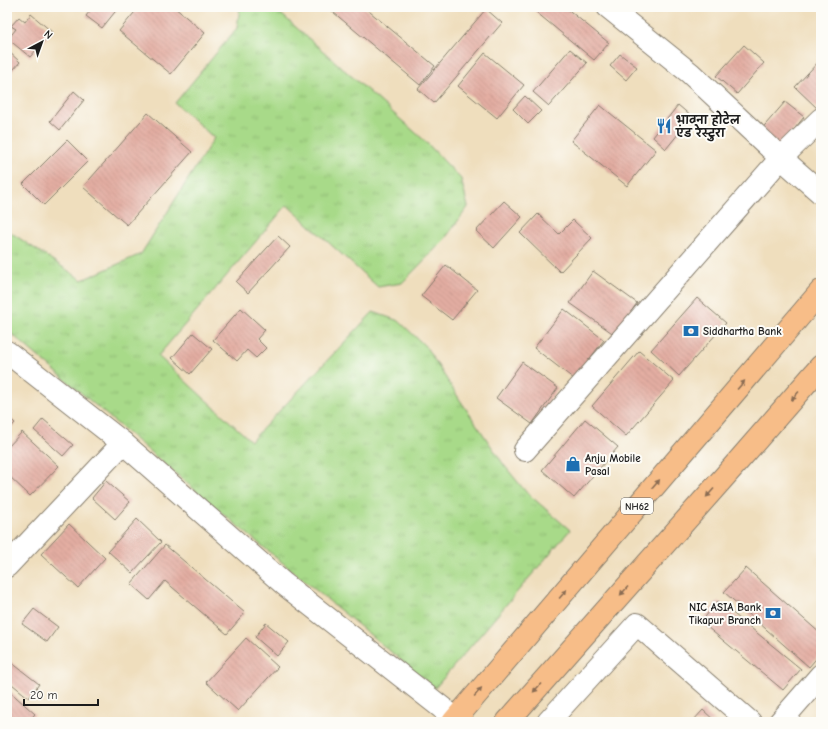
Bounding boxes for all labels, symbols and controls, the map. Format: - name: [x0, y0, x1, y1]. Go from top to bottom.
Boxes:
- north arrow: [22, 22, 62, 62]
- text: N: [41, 28, 55, 42]
- place label: भावना होटेल एंड रेस्टुरा: [675, 110, 742, 142]
- restaurant icon: भावना होटेल एंड रेस्टुरा: [655, 117, 673, 135]
- bank icon: Siddhartha Bank: [682, 322, 700, 340]
- place label: Siddhartha Bank: [703, 325, 782, 338]
- one-way arrow: [736, 380, 745, 390]
- one-way arrow: [791, 390, 800, 401]
- place label: Anju Mobile Pasal: [585, 452, 641, 478]
- shop icon: Anju Mobile Pasal: [564, 455, 582, 473]
- one-way arrow: [652, 479, 661, 489]
- one-way arrow: [706, 489, 715, 498]
- road number: NH62: [621, 498, 653, 514]
- one-way arrow: [619, 585, 628, 596]
- one-way arrow: [558, 588, 567, 599]
- place label: NIC ASIA Bank Tikapur Branch: [689, 601, 762, 627]
- bank icon: NIC ASIA Bank Tikapur Branch: [764, 604, 782, 622]
- scale bar: [24, 681, 98, 707]
- one-way arrow: [533, 683, 542, 693]
- one-way arrow: [474, 687, 483, 698]
- text: 20 m: [30, 688, 58, 702]

